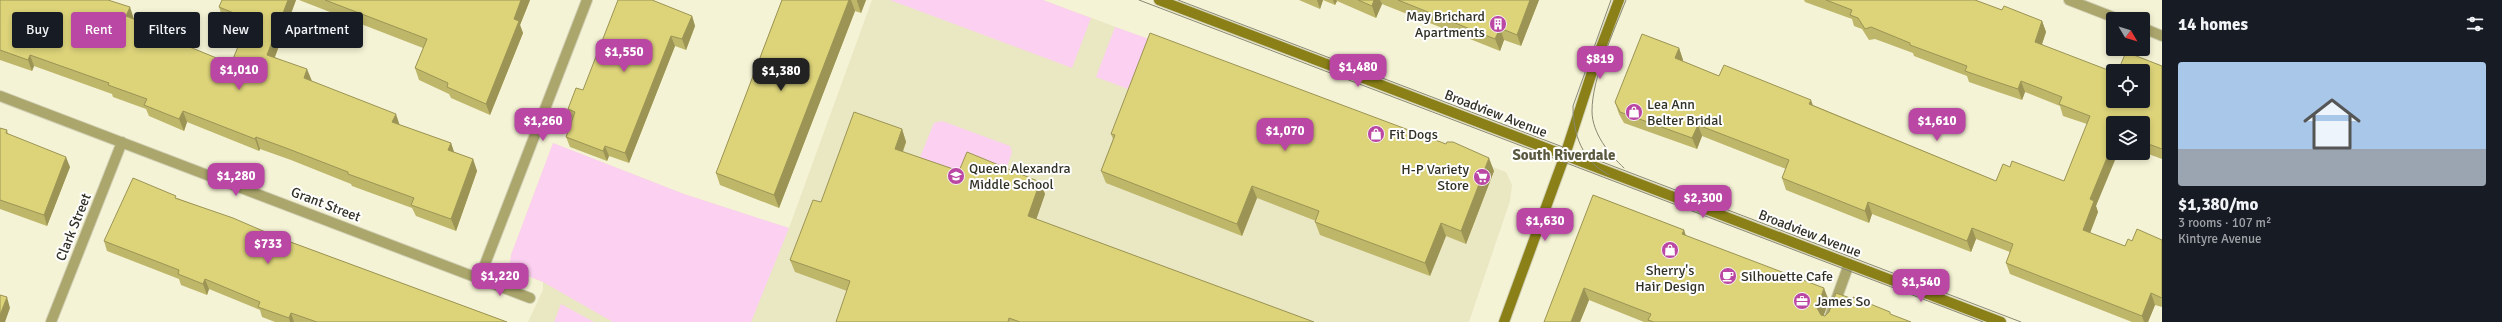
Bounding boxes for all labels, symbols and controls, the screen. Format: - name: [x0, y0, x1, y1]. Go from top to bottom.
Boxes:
- place label: May Brichard Apartments: [1406, 8, 1485, 41]
- chip: Buy: [12, 12, 63, 48]
- chip: Rent: [71, 12, 126, 48]
- chip: Filters: [134, 12, 200, 48]
- chip: New: [208, 12, 263, 48]
- chip: Apartment: [271, 12, 363, 48]
- north arrow: [2106, 12, 2150, 56]
- map controls: [2106, 12, 2150, 160]
- icon: filters: [2464, 13, 2486, 35]
- building icon: May Brichard Apartments: [1488, 14, 1508, 34]
- text: 14 homes: [2178, 14, 2248, 35]
- pin: $1,550: [591, 39, 657, 73]
- text: $1,550: [605, 44, 643, 60]
- pin: $819: [1576, 46, 1624, 80]
- text: $819: [1586, 51, 1614, 67]
- pin: $1,480: [1325, 54, 1391, 88]
- pin: $1,010: [206, 57, 272, 91]
- pin: $1,380: [748, 58, 814, 92]
- text: $1,480: [1339, 59, 1377, 75]
- text: $1,010: [220, 62, 258, 78]
- text: $1,380: [762, 63, 800, 79]
- button: locate: [2106, 64, 2150, 108]
- street label: Broadview Avenue: [1442, 86, 1550, 141]
- icon: home: [2296, 88, 2368, 160]
- place label: Lea Ann Belter Bridal: [1647, 96, 1722, 129]
- shop icon: Lea Ann Belter Bridal: [1624, 102, 1644, 122]
- pin: $1,260: [510, 108, 576, 142]
- pin: $1,610: [1904, 108, 1970, 142]
- text: $1,260: [524, 113, 562, 129]
- text: $1,610: [1918, 113, 1956, 129]
- button: layers: [2106, 116, 2150, 160]
- pin: $1,070: [1252, 118, 1318, 152]
- text: $1,070: [1266, 123, 1304, 139]
- shop icon: Fit Dogs: [1366, 124, 1386, 144]
- place label: Fit Dogs: [1389, 126, 1438, 143]
- district label: South Riverdale: [1512, 146, 1616, 164]
- place label: Queen Alexandra Middle School: [969, 160, 1071, 193]
- place label: H-P Variety Store: [1401, 161, 1469, 194]
- pin: $1,280: [203, 163, 269, 197]
- school or university icon: Queen Alexandra Middle School: [946, 166, 966, 186]
- supermarket icon: H-P Variety Store: [1472, 167, 1492, 187]
- text: $1,280: [217, 168, 255, 184]
- street label: Grant Street: [289, 183, 363, 226]
- pin: $2,300: [1670, 185, 1736, 219]
- text: $2,300: [1684, 190, 1722, 206]
- street label: Clark Street: [52, 191, 95, 263]
- text: $1,380/mo: [2178, 194, 2258, 215]
- street label: Broadview Avenue: [1756, 206, 1864, 261]
- pin: $1,630: [1512, 208, 1578, 242]
- text: $1,630: [1526, 213, 1564, 229]
- text: 3 rooms · 107 m²: [2178, 215, 2271, 231]
- pin: $733: [244, 231, 292, 265]
- text: Kintyre Avenue: [2178, 231, 2262, 247]
- text: $733: [254, 236, 282, 252]
- shop icon: Sherry's Hair Design: [1660, 240, 1680, 260]
- place label: Sherry's Hair Design: [1635, 262, 1705, 295]
- pin: $1,220: [467, 263, 533, 297]
- cafe icon: Silhouette Cafe: [1718, 266, 1738, 286]
- text: $1,220: [481, 268, 519, 284]
- place label: Silhouette Cafe: [1741, 268, 1833, 285]
- pin: $1,540: [1888, 269, 1954, 303]
- text: $1,540: [1902, 274, 1940, 290]
- office icon: James So: [1792, 291, 1812, 311]
- place label: James So: [1815, 293, 1870, 310]

